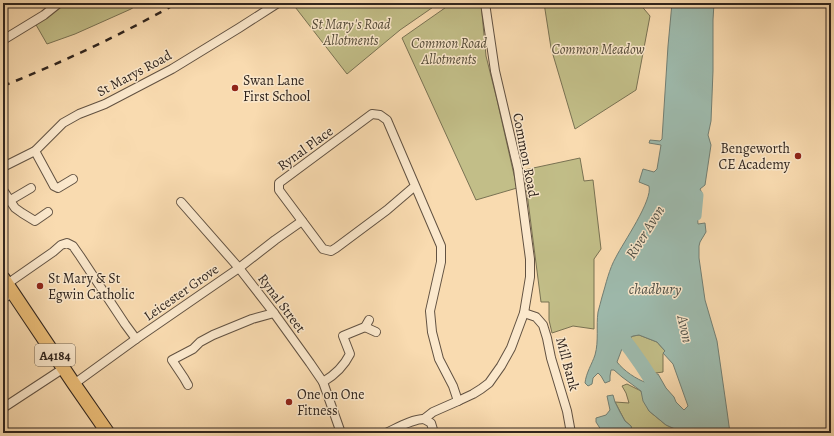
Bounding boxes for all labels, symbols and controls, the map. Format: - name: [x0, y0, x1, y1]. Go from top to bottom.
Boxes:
- park label: St Mary's Road Allotments: [311, 15, 391, 50]
- park label: Common Road Allotments: [411, 34, 487, 69]
- park label: Common Meadow: [552, 40, 644, 59]
- street label: St Marys Road: [93, 45, 176, 101]
- place label: Swan Lane First School: [243, 71, 311, 106]
- marker: Swan Lane First School: [230, 83, 240, 93]
- street label: Common Road: [508, 111, 543, 199]
- street label: Rynal Place: [274, 122, 337, 175]
- place label: Bengeworth CE Academy: [718, 139, 791, 174]
- marker: Bengeworth CE Academy: [793, 151, 803, 161]
- water label: River Avon: [621, 202, 669, 262]
- street label: Leicester Grove: [140, 260, 222, 325]
- place label: St Mary & St Egwin Catholic: [48, 269, 135, 304]
- street label: Rynal Street: [253, 270, 310, 337]
- water label: chadbury: [629, 279, 682, 299]
- marker: St Mary & St Egwin Catholic: [35, 281, 45, 291]
- water label: Avon: [672, 312, 698, 345]
- street label: Mill Bank: [551, 335, 584, 393]
- road number: A4184: [35, 344, 75, 366]
- place label: One on One Fitness: [297, 385, 364, 420]
- marker: One on One Fitness: [284, 397, 294, 407]

